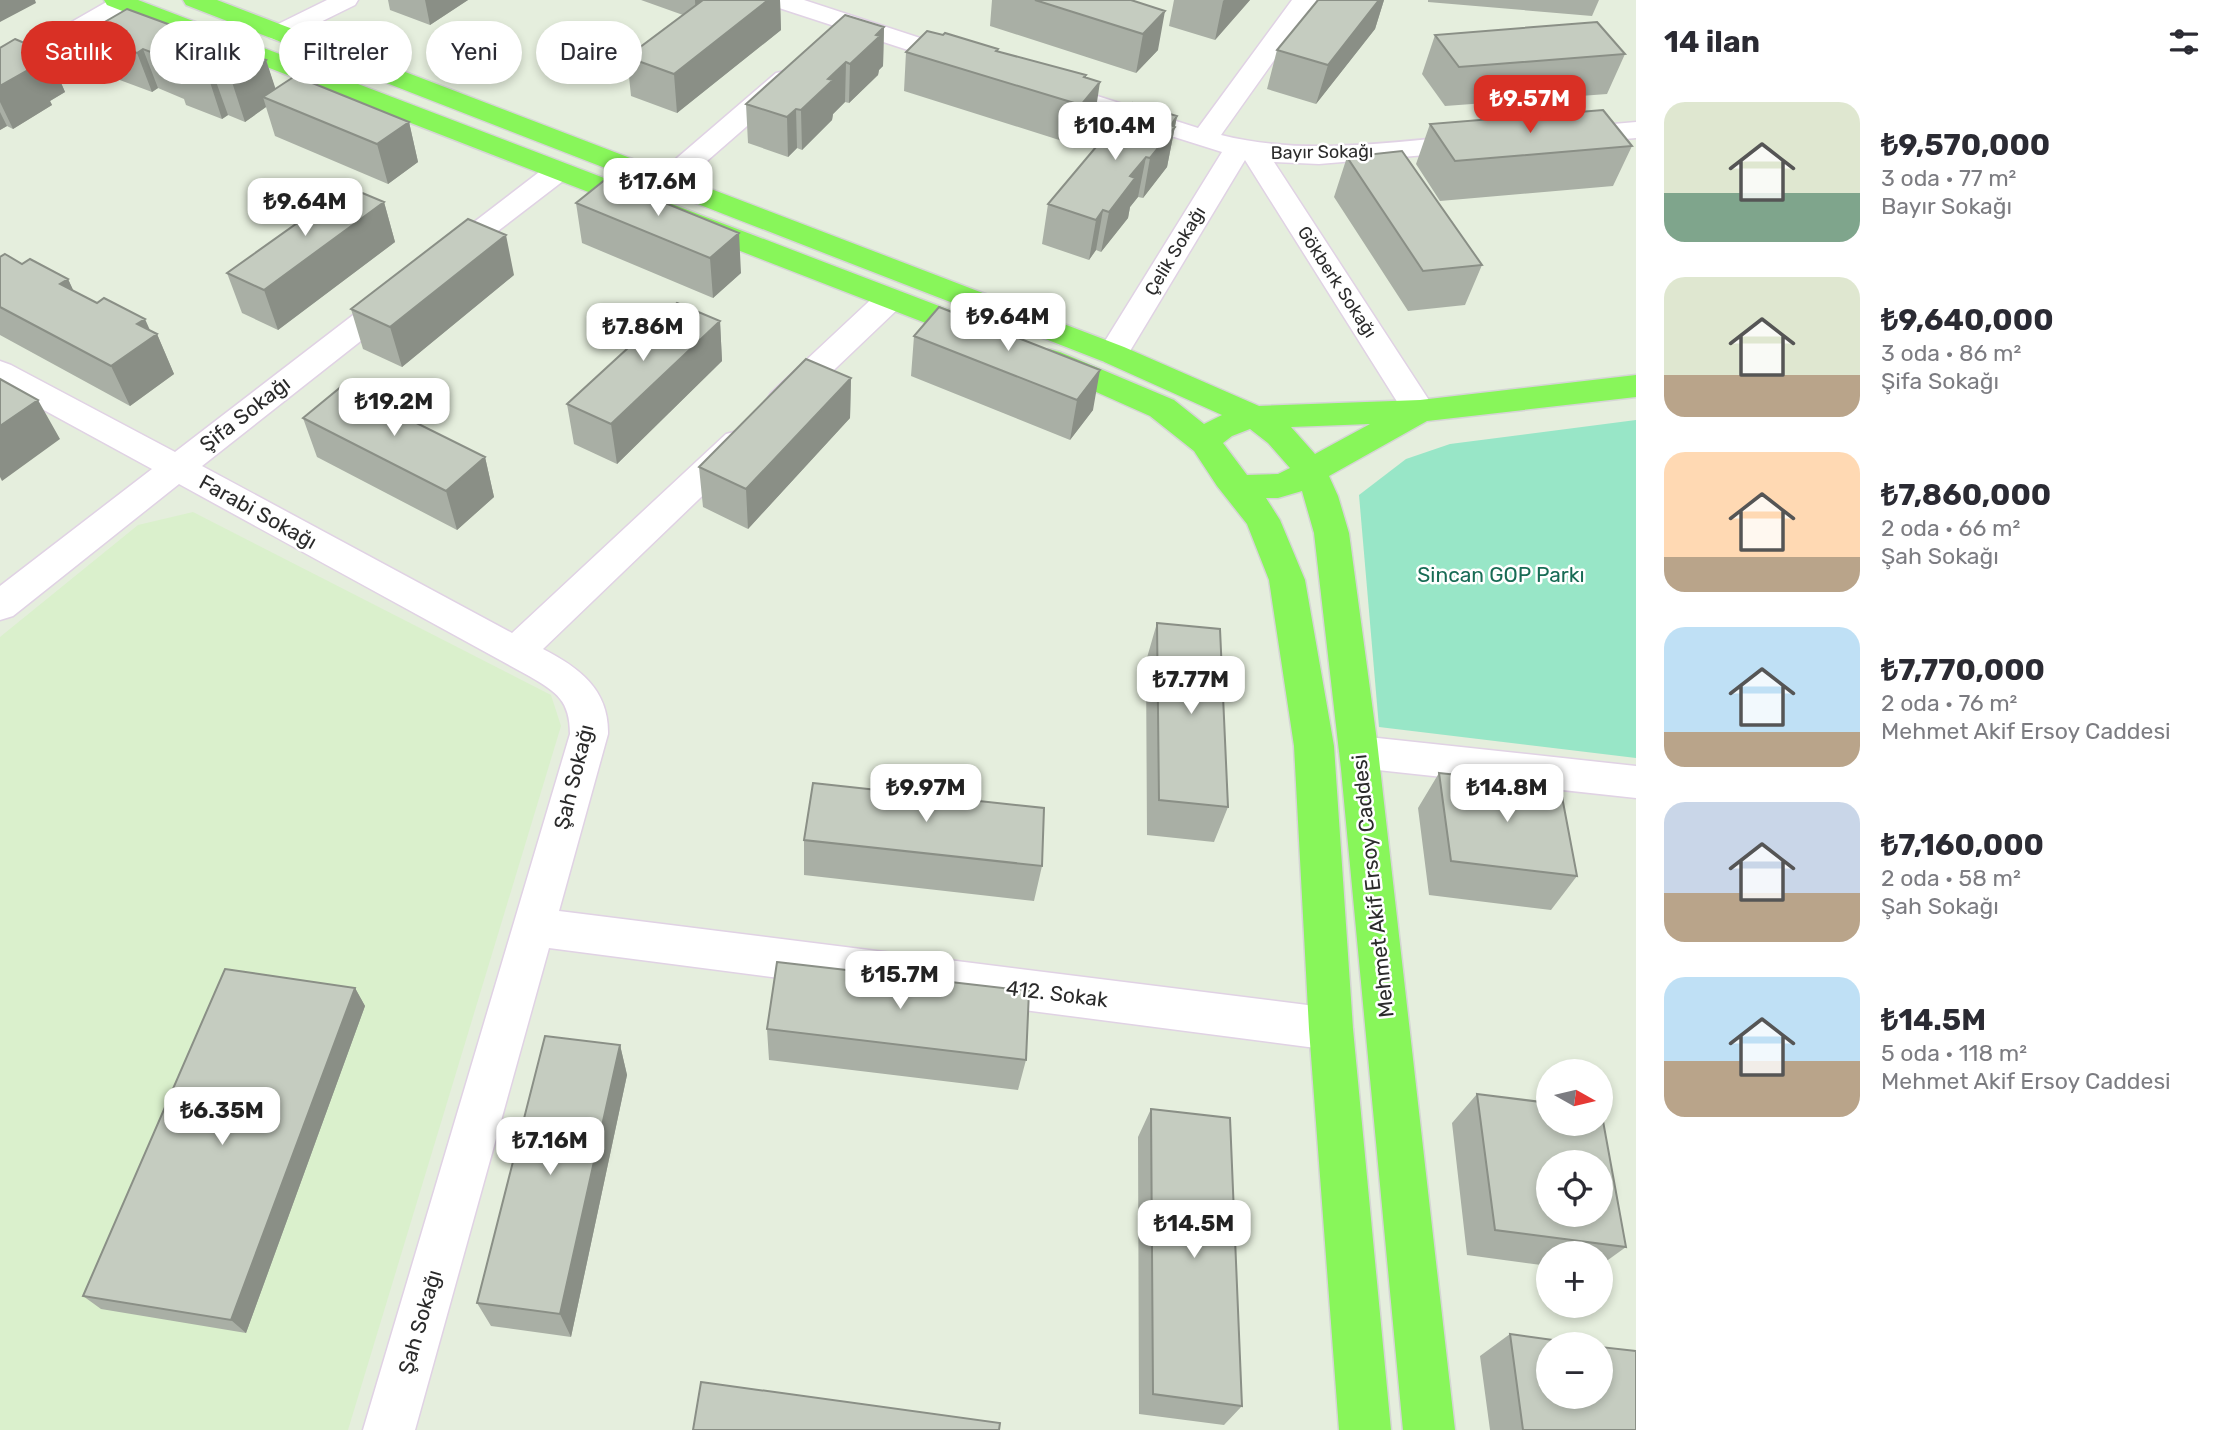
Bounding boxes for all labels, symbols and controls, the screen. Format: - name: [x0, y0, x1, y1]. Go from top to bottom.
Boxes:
- chip: Satılık: [21, 21, 136, 84]
- chip: Kiralık: [150, 21, 265, 84]
- chip: Filtreler: [279, 21, 412, 84]
- chip: Yeni: [426, 21, 522, 84]
- chip: Daire: [536, 21, 642, 84]
- icon: filters: [2165, 23, 2203, 61]
- text: 14 ilan: [1664, 24, 1760, 60]
- pin: ₺9.57M: [1473, 76, 1587, 135]
- text: ₺9.57M: [1490, 84, 1570, 112]
- pin: ₺10.4M: [1058, 102, 1172, 162]
- text: ₺10.4M: [1074, 111, 1156, 139]
- text: ₺9,570,000: [1881, 127, 2050, 163]
- icon: home: [1720, 130, 1804, 214]
- street label: Bayır Sokağı: [1271, 140, 1373, 164]
- pin: ₺17.6M: [601, 158, 715, 218]
- text: 3 oda · 77 m²: [1881, 164, 2016, 192]
- text: ₺17.6M: [620, 167, 696, 195]
- pin: ₺9.64M: [248, 178, 362, 238]
- text: ₺9.64M: [264, 187, 346, 215]
- text: Bayır Sokağı: [1881, 192, 2012, 220]
- street label: Çelik Sokağı: [1140, 202, 1210, 300]
- street label: Gökberk Sokağı: [1293, 222, 1381, 342]
- pin: ₺9.64M: [951, 294, 1065, 353]
- text: ₺9.64M: [967, 302, 1049, 330]
- text: ₺9,640,000: [1881, 302, 2054, 338]
- pin: ₺7.86M: [586, 304, 700, 363]
- icon: home: [1720, 305, 1804, 389]
- text: ₺7.86M: [602, 312, 684, 340]
- text: 3 oda · 86 m²: [1881, 339, 2021, 367]
- text: Şifa Sokağı: [1881, 367, 1999, 395]
- street label: Şifa Sokağı: [195, 371, 295, 457]
- pin: ₺19.2M: [337, 378, 451, 438]
- text: ₺19.2M: [355, 387, 433, 415]
- street label: Farabi Sokağı: [195, 469, 321, 554]
- text: ₺7,860,000: [1881, 477, 2051, 513]
- icon: home: [1720, 480, 1804, 564]
- text: 2 oda · 66 m²: [1881, 514, 2020, 542]
- text: Şah Sokağı: [1881, 542, 1999, 570]
- park label: Sincan GOP Parkı: [1417, 562, 1585, 587]
- text: ₺7,770,000: [1881, 652, 2045, 688]
- icon: home: [1720, 655, 1804, 739]
- pin: ₺7.77M: [1134, 656, 1248, 716]
- text: ₺7.77M: [1153, 665, 1229, 693]
- text: 2 oda · 76 m²: [1881, 689, 2017, 717]
- text: Mehmet Akif Ersoy Caddesi: [1881, 717, 2171, 745]
- street label: Şah Sokağı: [548, 722, 599, 832]
- street label: Mehmet Akif Ersoy Caddesi: [1346, 753, 1399, 1019]
- pin: ₺9.97M: [869, 764, 983, 824]
- pin: ₺14.8M: [1450, 764, 1564, 824]
- text: ₺9.97M: [886, 773, 966, 801]
- text: ₺14.8M: [1466, 773, 1548, 801]
- text: ₺7,160,000: [1881, 827, 2044, 863]
- icon: home: [1720, 830, 1804, 914]
- text: 2 oda · 58 m²: [1881, 864, 2021, 892]
- text: Şah Sokağı: [1881, 892, 1999, 920]
- pin: ₺15.7M: [843, 951, 957, 1011]
- text: ₺15.7M: [861, 960, 939, 988]
- street label: 412. Sokak: [1005, 975, 1110, 1012]
- text: ₺14.5M: [1881, 1002, 1986, 1038]
- icon: home: [1720, 1005, 1804, 1089]
- text: 5 oda · 118 m²: [1881, 1039, 2027, 1067]
- north arrow: [1536, 1059, 1614, 1136]
- map controls: [1536, 1059, 1613, 1409]
- text: Mehmet Akif Ersoy Caddesi: [1881, 1067, 2171, 1095]
- pin: ₺6.35M: [165, 1088, 279, 1147]
- text: ₺6.35M: [180, 1096, 264, 1124]
- pin: ₺7.16M: [493, 1118, 607, 1177]
- text: ₺7.16M: [512, 1126, 588, 1154]
- button: locate: [1536, 1150, 1613, 1227]
- pin: ₺14.5M: [1137, 1200, 1251, 1260]
- text: ₺14.5M: [1154, 1209, 1234, 1237]
- button: +: [1536, 1241, 1613, 1318]
- street label: Şah Sokağı: [393, 1267, 446, 1377]
- button: −: [1536, 1332, 1613, 1409]

